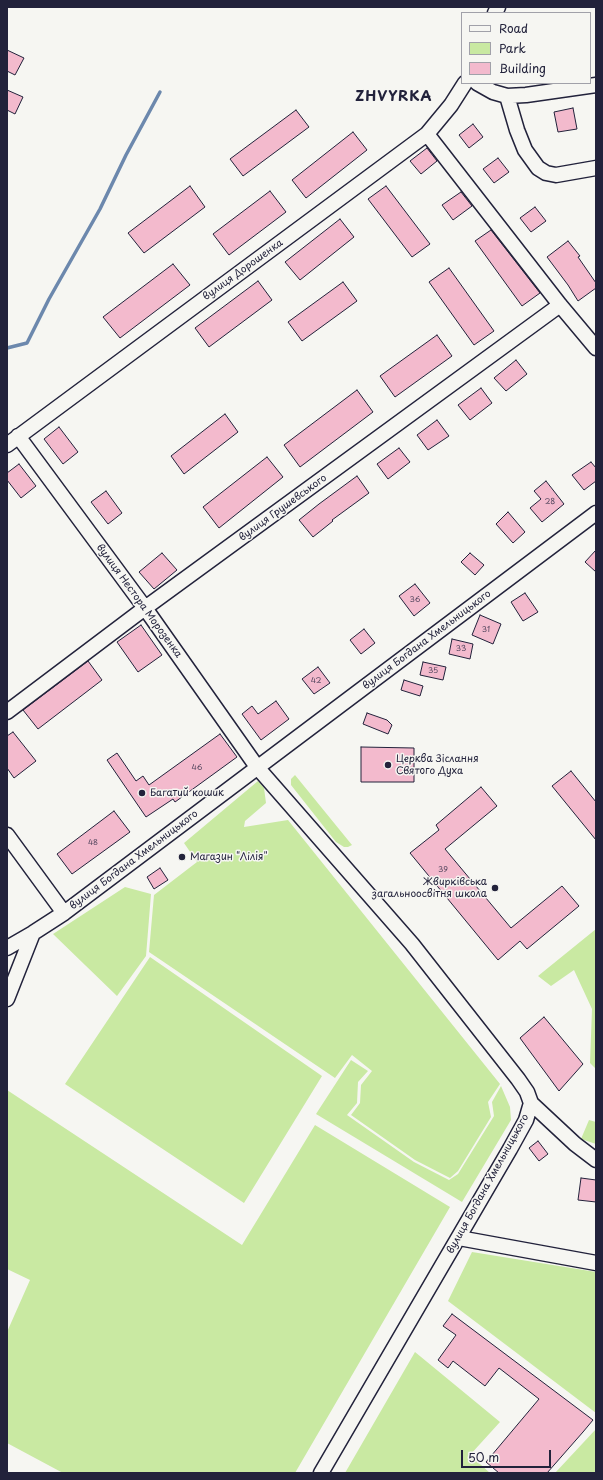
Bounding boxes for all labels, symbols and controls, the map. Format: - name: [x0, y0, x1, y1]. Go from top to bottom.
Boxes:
- legend: [461, 12, 591, 84]
- text: Road: [499, 19, 528, 37]
- text: Park: [499, 39, 526, 57]
- text: Building: [499, 59, 546, 77]
- district label: ZHVYRKA: [356, 89, 432, 105]
- street label: вулиця Дорошенка: [201, 237, 285, 303]
- street label: вулиця Грушевського: [237, 472, 329, 544]
- house number: 28: [545, 497, 555, 507]
- street label: вулиця Нестора Морозенка: [94, 542, 184, 660]
- street label: вулиця Богдана Хмельницького: [360, 588, 494, 692]
- house number: 36: [410, 595, 420, 605]
- house number: 31: [482, 625, 490, 635]
- house number: 33: [456, 644, 466, 654]
- house number: 35: [428, 666, 438, 676]
- house number: 42: [311, 676, 321, 686]
- place label: Церква Зіслання Святого Духа: [396, 753, 479, 776]
- marker: Церква Зіслання Святого Духа: [383, 760, 393, 770]
- house number: 46: [192, 763, 202, 773]
- place label: Багатий кошик: [150, 787, 224, 799]
- marker: Багатий кошик: [137, 788, 147, 798]
- street label: вулиця Богдана Хмельницького: [67, 808, 201, 912]
- house number: 48: [88, 838, 98, 848]
- place label: Магазин "Лілія": [190, 851, 268, 863]
- marker: Магазин "Лілія": [177, 852, 187, 862]
- house number: 39: [438, 865, 448, 875]
- place label: Жвирківська загальноосвітня школа: [372, 876, 487, 900]
- marker: Жвирківська загальноосвітня школа: [490, 883, 500, 893]
- street label: вулиця Богдана Хмельницького: [445, 1112, 531, 1256]
- scale bar: [463, 1442, 553, 1468]
- text: 50 m: [468, 1448, 499, 1466]

